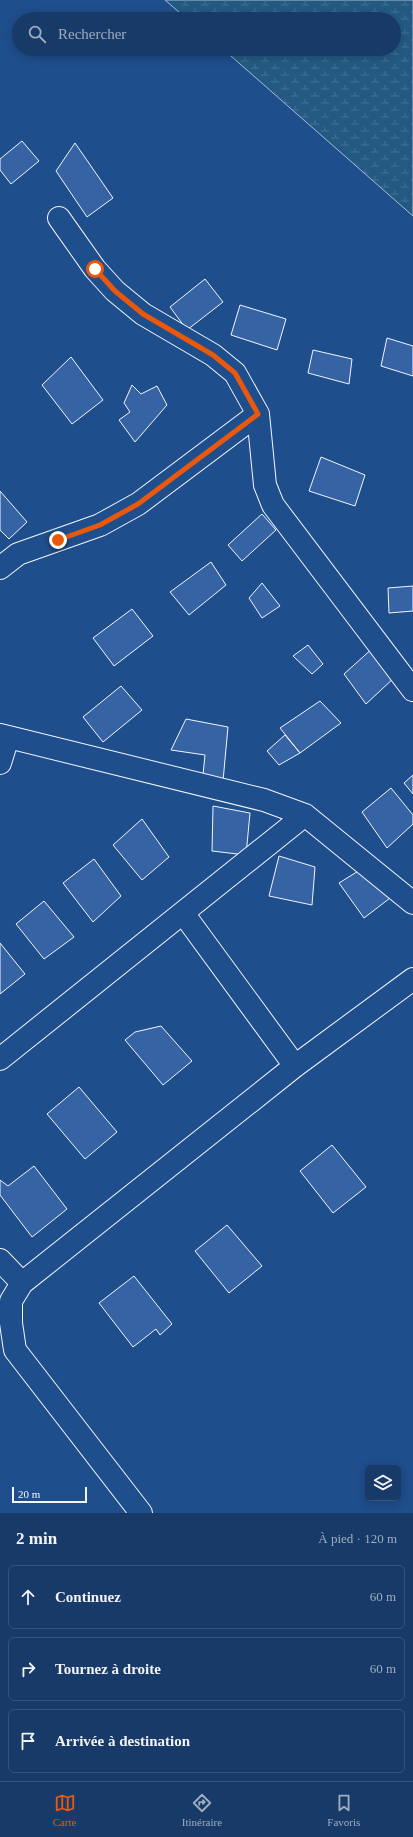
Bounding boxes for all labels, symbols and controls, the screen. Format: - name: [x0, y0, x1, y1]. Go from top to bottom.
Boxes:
- search box: [12, 12, 401, 56]
- icon: search: [26, 23, 48, 45]
- text: Rechercher: [58, 26, 126, 42]
- route start: [86, 260, 104, 278]
- route end: [49, 531, 67, 549]
- map controls: [365, 1465, 401, 1501]
- button: layers: [365, 1465, 401, 1501]
- scale bar: [12, 1485, 87, 1504]
- text: 20 m: [18, 1488, 40, 1500]
- text: 2 min: [16, 1529, 57, 1548]
- text: À pied · 120 m: [318, 1531, 397, 1546]
- icon: ahead: [17, 1586, 39, 1608]
- text: Continuez: [55, 1589, 121, 1605]
- text: 60 m: [370, 1589, 396, 1604]
- icon: right: [17, 1658, 39, 1680]
- text: Tournez à droite: [55, 1661, 161, 1677]
- text: 60 m: [370, 1661, 396, 1676]
- icon: arrive: [17, 1730, 39, 1752]
- text: Arrivée à destination: [55, 1733, 190, 1749]
- tab: Carte: [53, 1792, 76, 1828]
- tab: Itinéraire: [182, 1792, 222, 1828]
- tab: Favoris: [327, 1792, 360, 1828]

